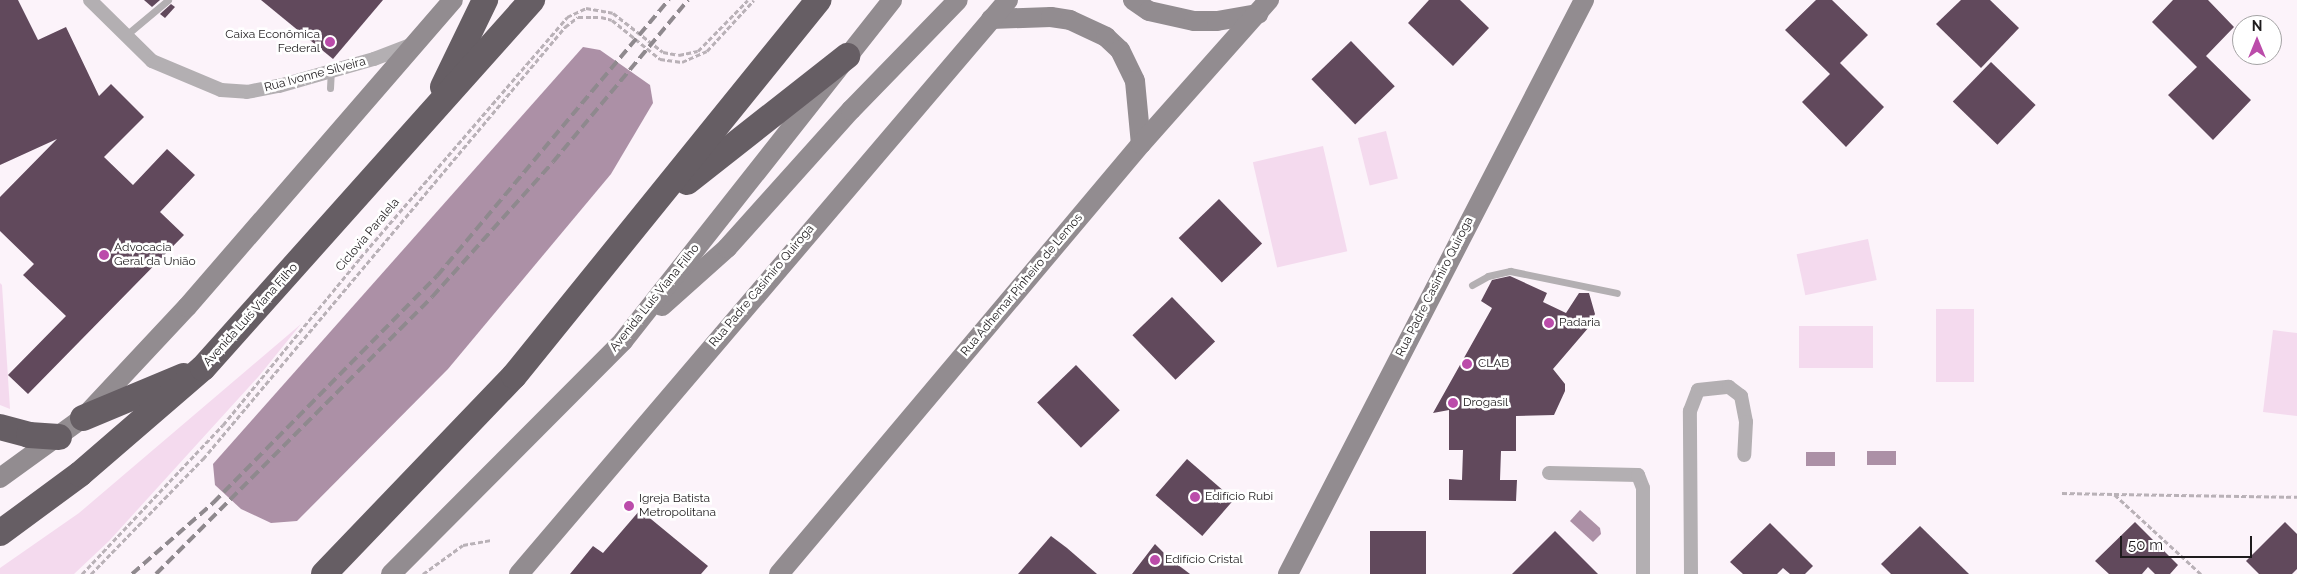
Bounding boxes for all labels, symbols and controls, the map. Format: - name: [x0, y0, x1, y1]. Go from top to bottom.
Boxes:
- north arrow: [2232, 15, 2282, 65]
- text: N: [2252, 18, 2262, 34]
- place label: Caixa Econômica Federal: [225, 28, 320, 56]
- marker: Caixa Econômica Federal: [324, 36, 336, 48]
- street label: Rua Ivonne Silveira: [263, 55, 367, 95]
- street label: Ciclovia Paralela: [333, 196, 403, 274]
- street label: Rua Adhemar Pinheiro de Lemos: [958, 211, 1086, 359]
- street label: Rua Padre Casimiro Quiroga: [1393, 215, 1477, 359]
- street label: Rua Padre Casimiro Quiroga: [707, 222, 817, 350]
- place label: Advocacia Geral da União: [114, 241, 196, 269]
- street label: Avenida Luís Viana Filho: [607, 241, 703, 355]
- marker: Advocacia Geral da União: [98, 249, 110, 261]
- street label: Avenida Luís Viana Filho: [201, 260, 301, 370]
- place label: Padaria: [1559, 316, 1600, 330]
- marker: Padaria: [1543, 317, 1555, 329]
- marker: CLAB: [1460, 357, 1474, 371]
- place label: CLAB: [1478, 357, 1509, 371]
- place label: Drogasil: [1463, 396, 1508, 410]
- marker: Drogasil: [1447, 397, 1459, 409]
- place label: Edifício Rubi: [1205, 490, 1273, 504]
- marker: Edifício Rubi: [1189, 491, 1201, 503]
- place label: Igreja Batista Metropolitana: [639, 492, 716, 520]
- marker: Igreja Batista Metropolitana: [623, 500, 635, 512]
- scale bar: [2122, 526, 2254, 558]
- text: 50 m: [2128, 536, 2163, 554]
- place label: Edifício Cristal: [1165, 553, 1243, 567]
- marker: Edifício Cristal: [1149, 554, 1161, 566]

